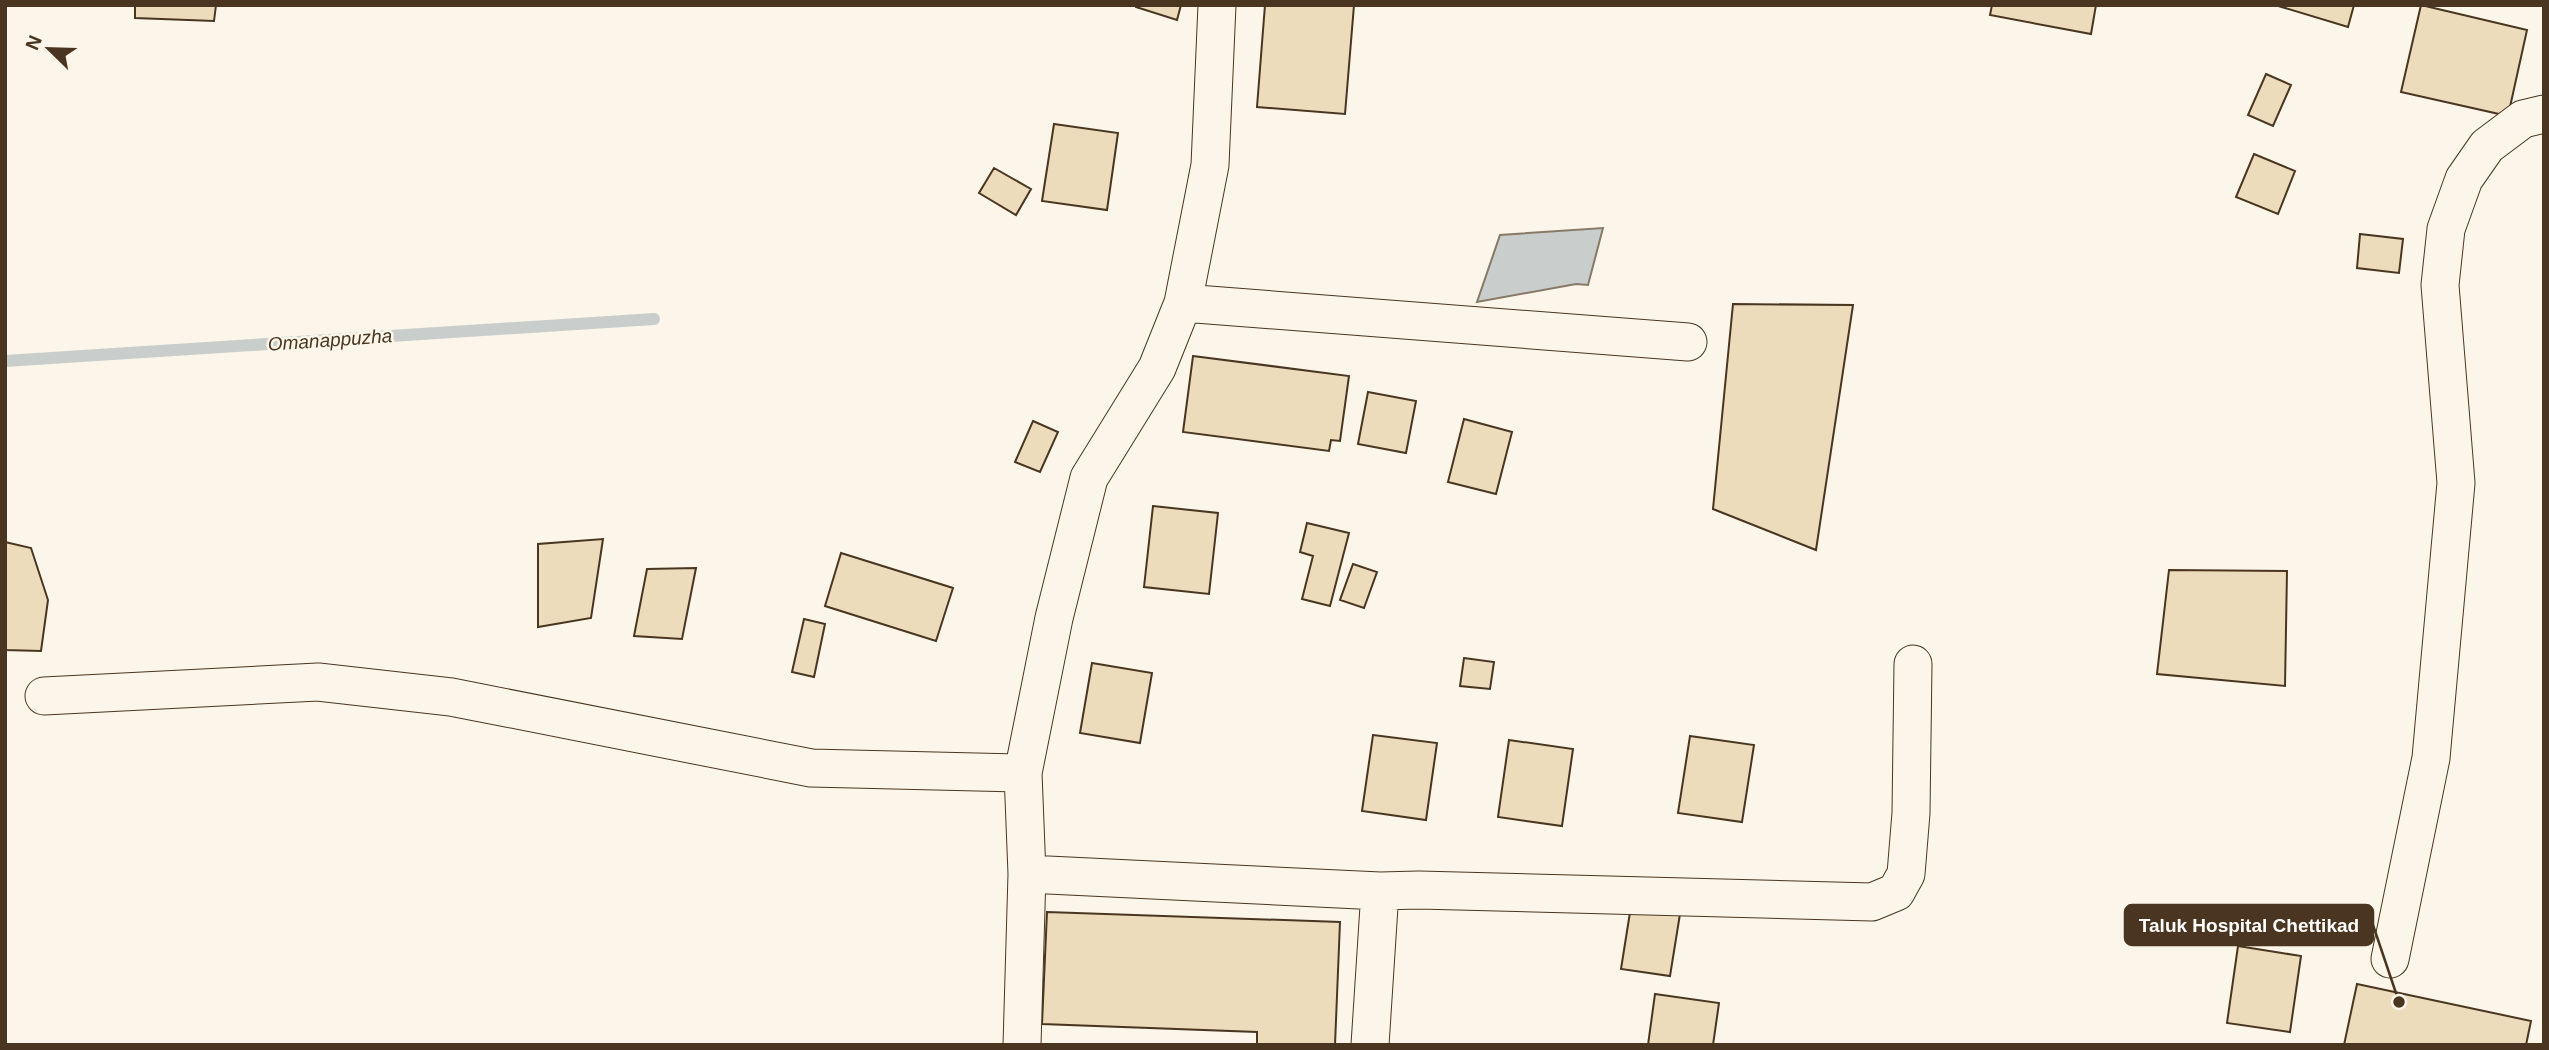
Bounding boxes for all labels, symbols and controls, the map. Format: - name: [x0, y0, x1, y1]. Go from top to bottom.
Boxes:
- north arrow: [14, 14, 84, 84]
- text: N: [21, 32, 46, 53]
- water label: Omanappuzha: [267, 325, 393, 355]
- callout: Taluk Hospital Chettikad: [2125, 905, 2373, 945]
- text: Taluk Hospital Chettikad: [2139, 915, 2359, 936]

